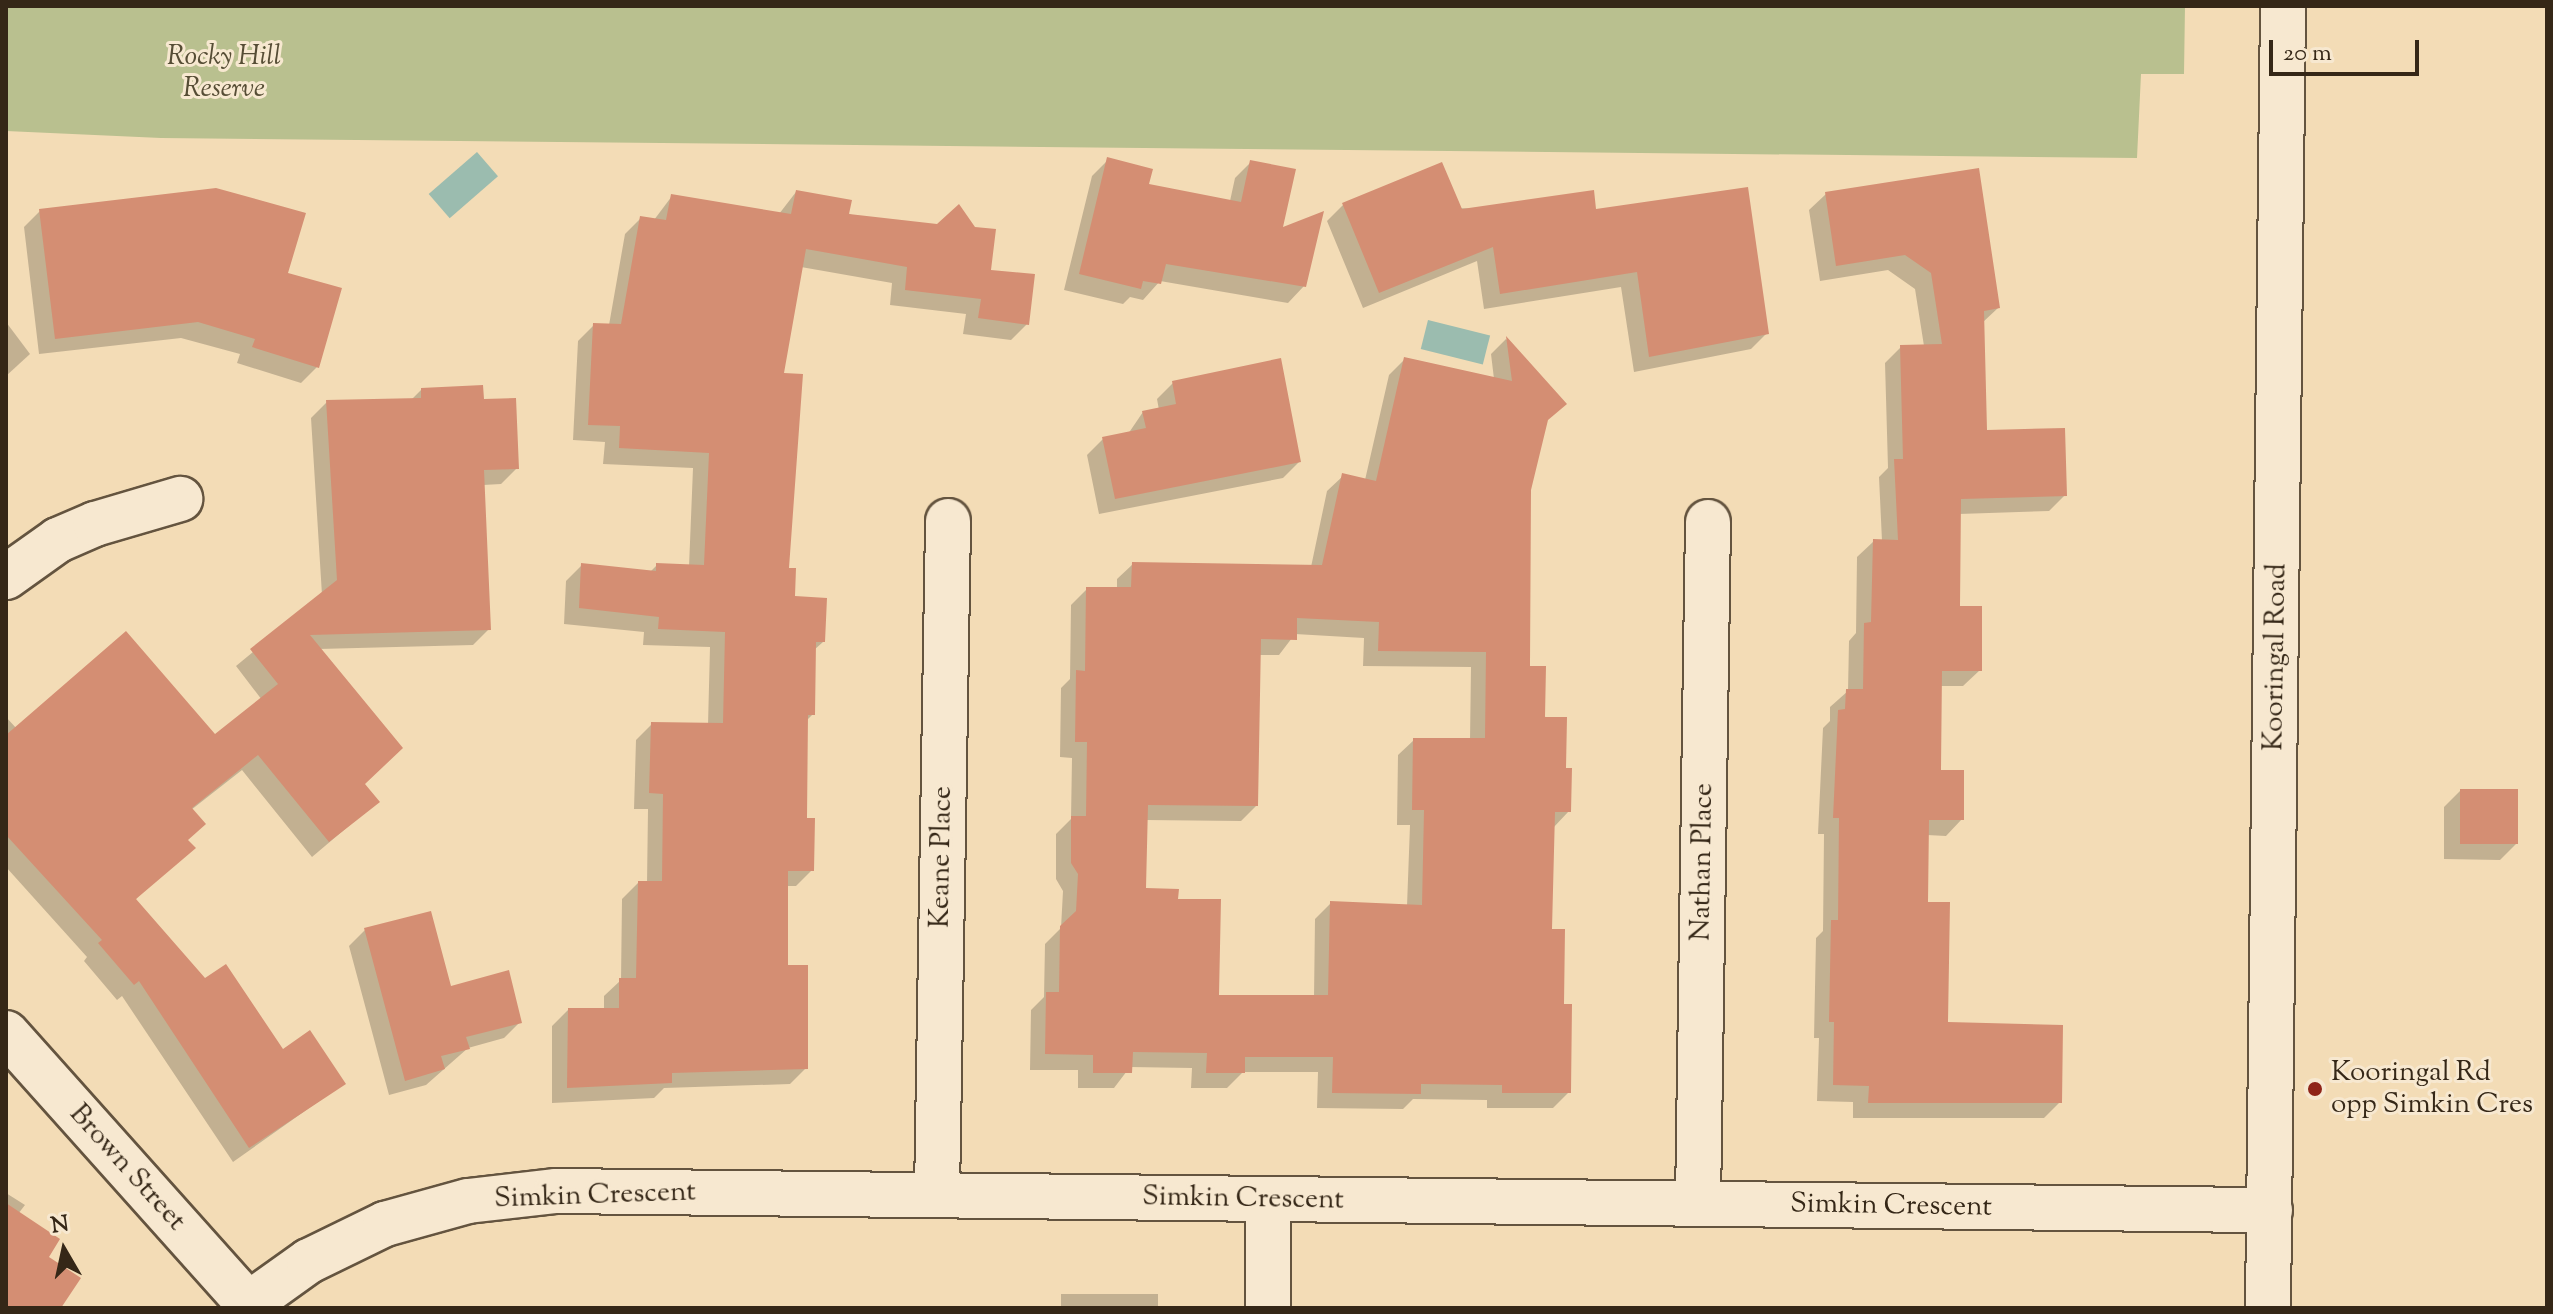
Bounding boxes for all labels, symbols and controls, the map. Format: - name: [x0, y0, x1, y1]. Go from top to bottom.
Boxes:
- scale bar: [2273, 24, 2423, 74]
- text: 20 m: [2283, 37, 2332, 71]
- park label: Rocky Hill Reserve: [167, 40, 281, 106]
- street label: Kooringal Road: [2258, 563, 2294, 751]
- street label: Nathan Place: [1685, 783, 1721, 941]
- street label: Keane Place: [924, 786, 960, 928]
- place label: Kooringal Rd opp Simkin Cres: [2331, 1056, 2533, 1122]
- marker: Kooringal Rd opp Simkin Cres: [2306, 1080, 2324, 1098]
- street label: Brown Street: [62, 1098, 192, 1238]
- street label: Simkin Crescent: [494, 1176, 696, 1216]
- street label: Simkin Crescent: [1142, 1180, 1344, 1218]
- street label: Simkin Crescent: [1790, 1187, 1992, 1225]
- text: N: [49, 1209, 71, 1243]
- north arrow: [24, 1210, 104, 1290]

